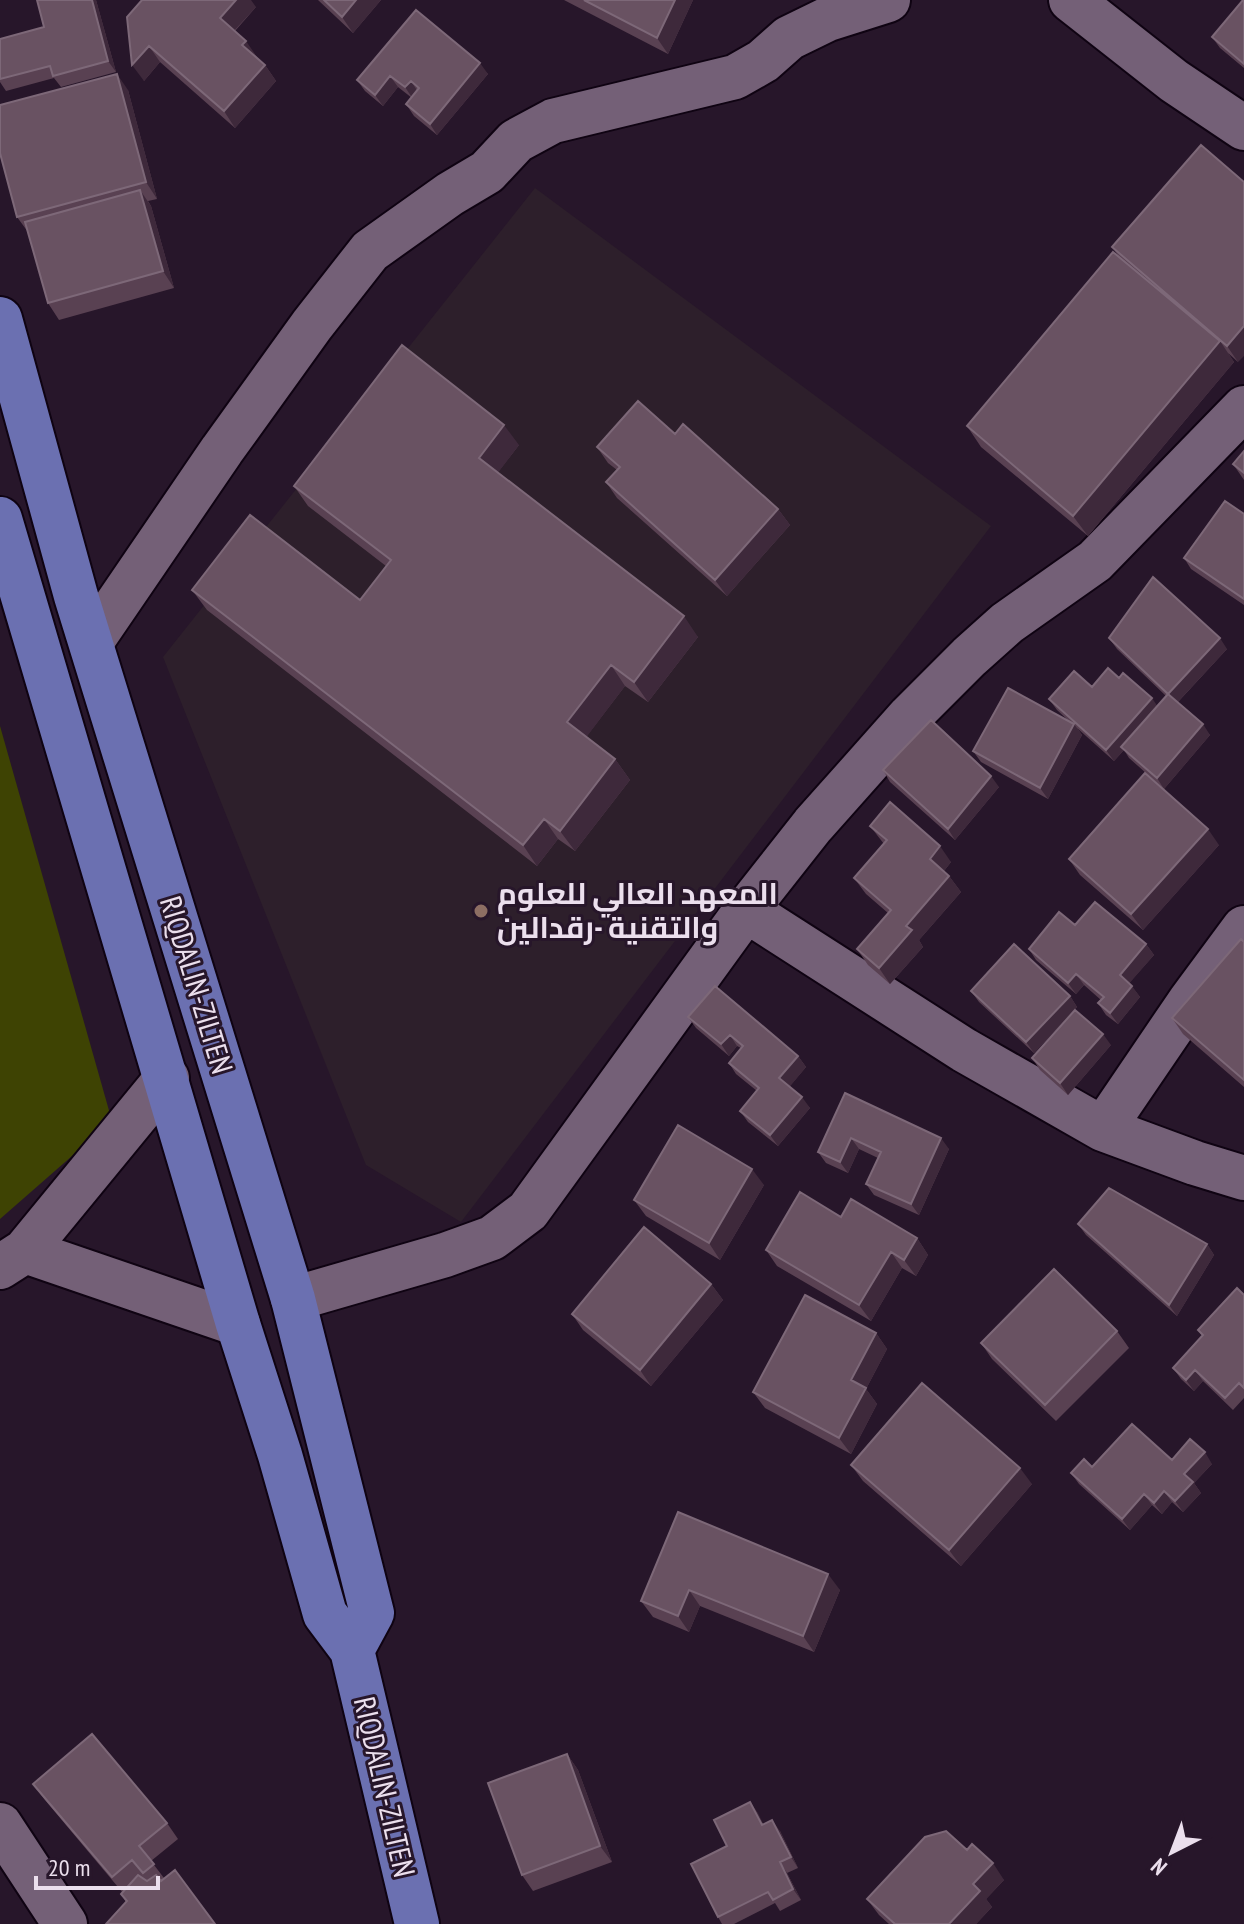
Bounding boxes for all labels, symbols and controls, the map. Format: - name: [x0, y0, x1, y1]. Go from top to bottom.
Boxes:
- place label: المعهد العالي للعلوم والتقنية -رقدالين: [497, 873, 778, 946]
- street label: RIQDALIN-ZILTEN: [152, 891, 243, 1078]
- marker: المعهد العالي للعلوم والتقنية -رقدالين: [472, 902, 490, 920]
- street label: RIQDALIN-ZILTEN: [346, 1693, 425, 1880]
- north arrow: [1132, 1812, 1212, 1892]
- scale bar: [36, 1840, 158, 1890]
- text: 20 m: [48, 1852, 90, 1883]
- text: N: [1145, 1852, 1172, 1881]

